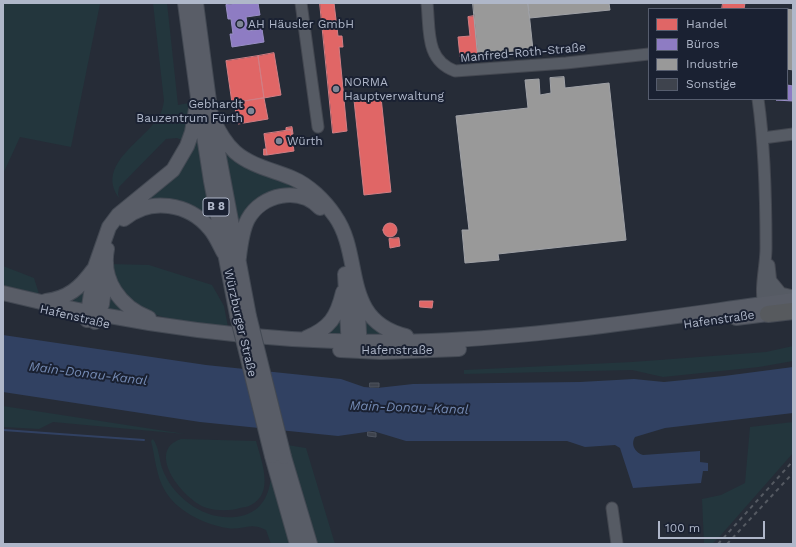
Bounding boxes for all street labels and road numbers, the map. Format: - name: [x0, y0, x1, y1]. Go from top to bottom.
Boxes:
- street label: Manfred-Roth-Straße: [460, 40, 586, 66]
- road number: B 8: [203, 198, 229, 216]
- street label: Würzburger Straße: [221, 268, 259, 378]
- street label: Hafenstraße: [39, 302, 111, 332]
- street label: Hafenstraße: [683, 308, 755, 332]
- street label: Hafenstraße: [361, 343, 433, 357]

